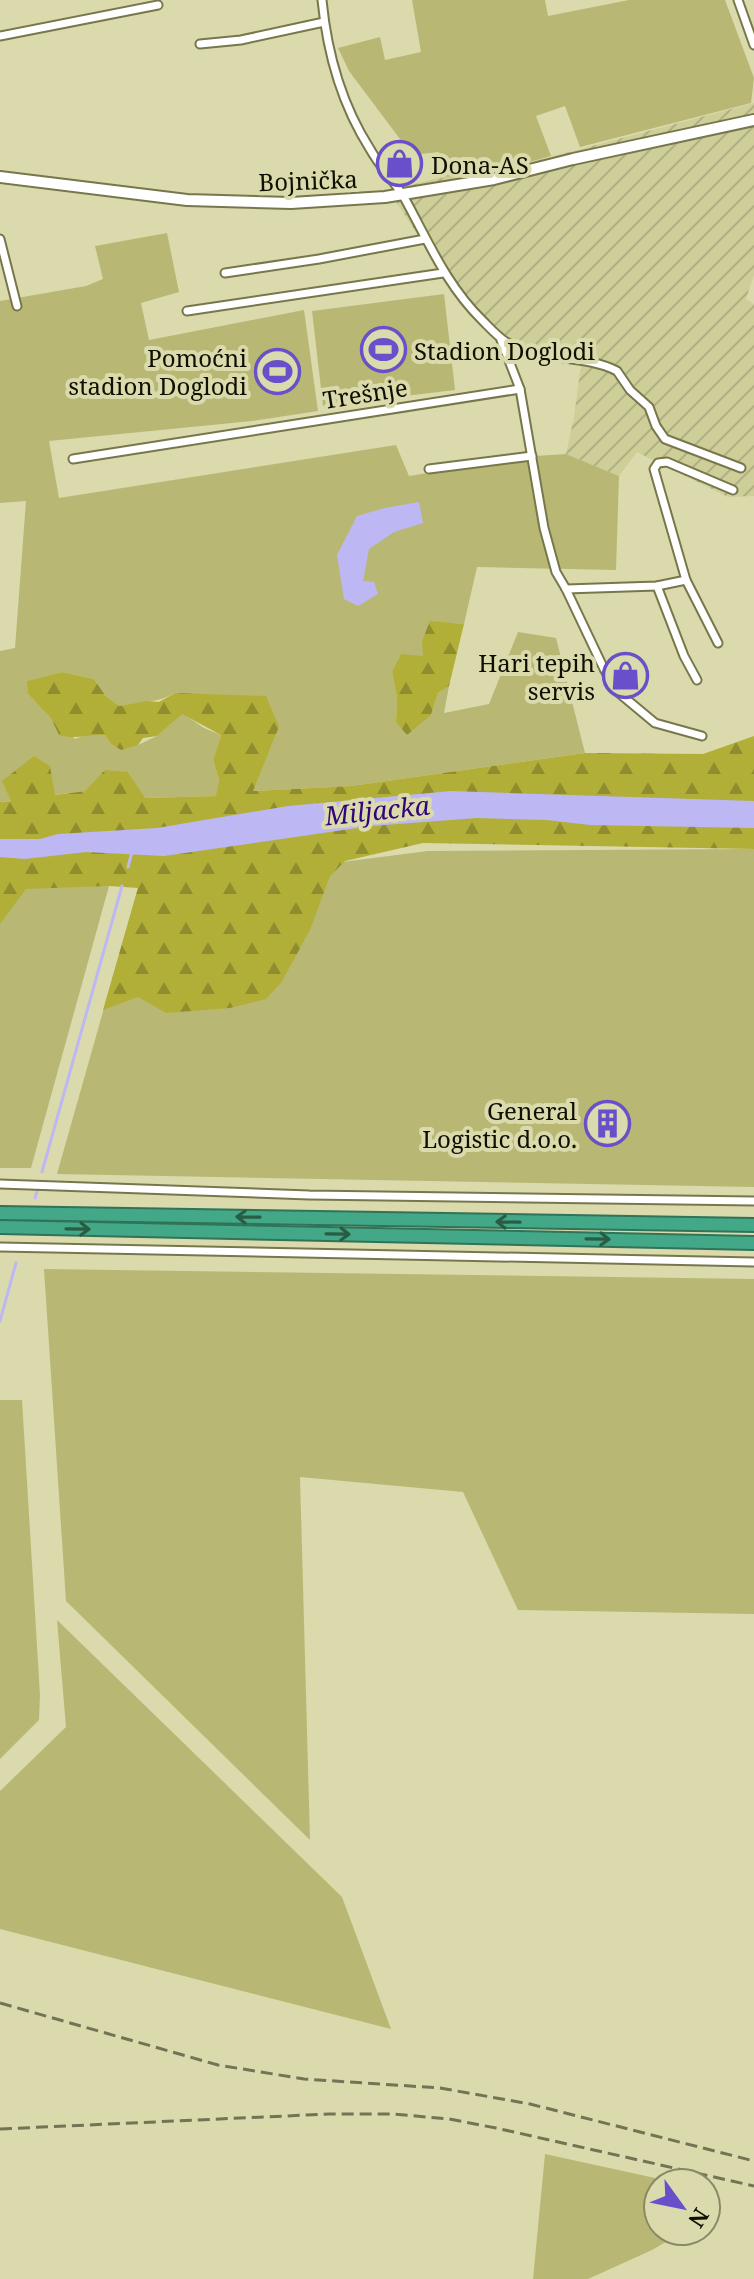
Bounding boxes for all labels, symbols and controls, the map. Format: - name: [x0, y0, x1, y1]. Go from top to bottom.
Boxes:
- shop icon: Dona-AS: [376, 140, 424, 188]
- place label: Dona-AS: [431, 148, 529, 181]
- street label: Bojnička: [258, 162, 358, 198]
- sports icon: Stadion Doglodi: [359, 326, 407, 374]
- place label: Stadion Doglodi: [414, 334, 595, 367]
- place label: Pomoćni stadion Doglodi: [68, 341, 247, 402]
- sports icon: Pomoćni stadion Doglodi: [254, 347, 302, 395]
- street label: Trešnje: [320, 370, 410, 416]
- place label: Hari tepih servis: [478, 646, 595, 707]
- shop icon: Hari tepih servis: [602, 652, 650, 700]
- water label: Miljacka: [322, 787, 431, 834]
- place label: General Logistic d.o.o.: [422, 1094, 578, 1155]
- building icon: General Logistic d.o.o.: [584, 1100, 632, 1148]
- one-way arrow: [235, 1210, 262, 1225]
- one-way arrow: [495, 1214, 522, 1229]
- one-way arrow: [64, 1221, 91, 1237]
- one-way arrow: [324, 1226, 351, 1242]
- one-way arrow: [584, 1232, 611, 1247]
- north arrow: [642, 2167, 722, 2247]
- text: N: [682, 2203, 717, 2234]

